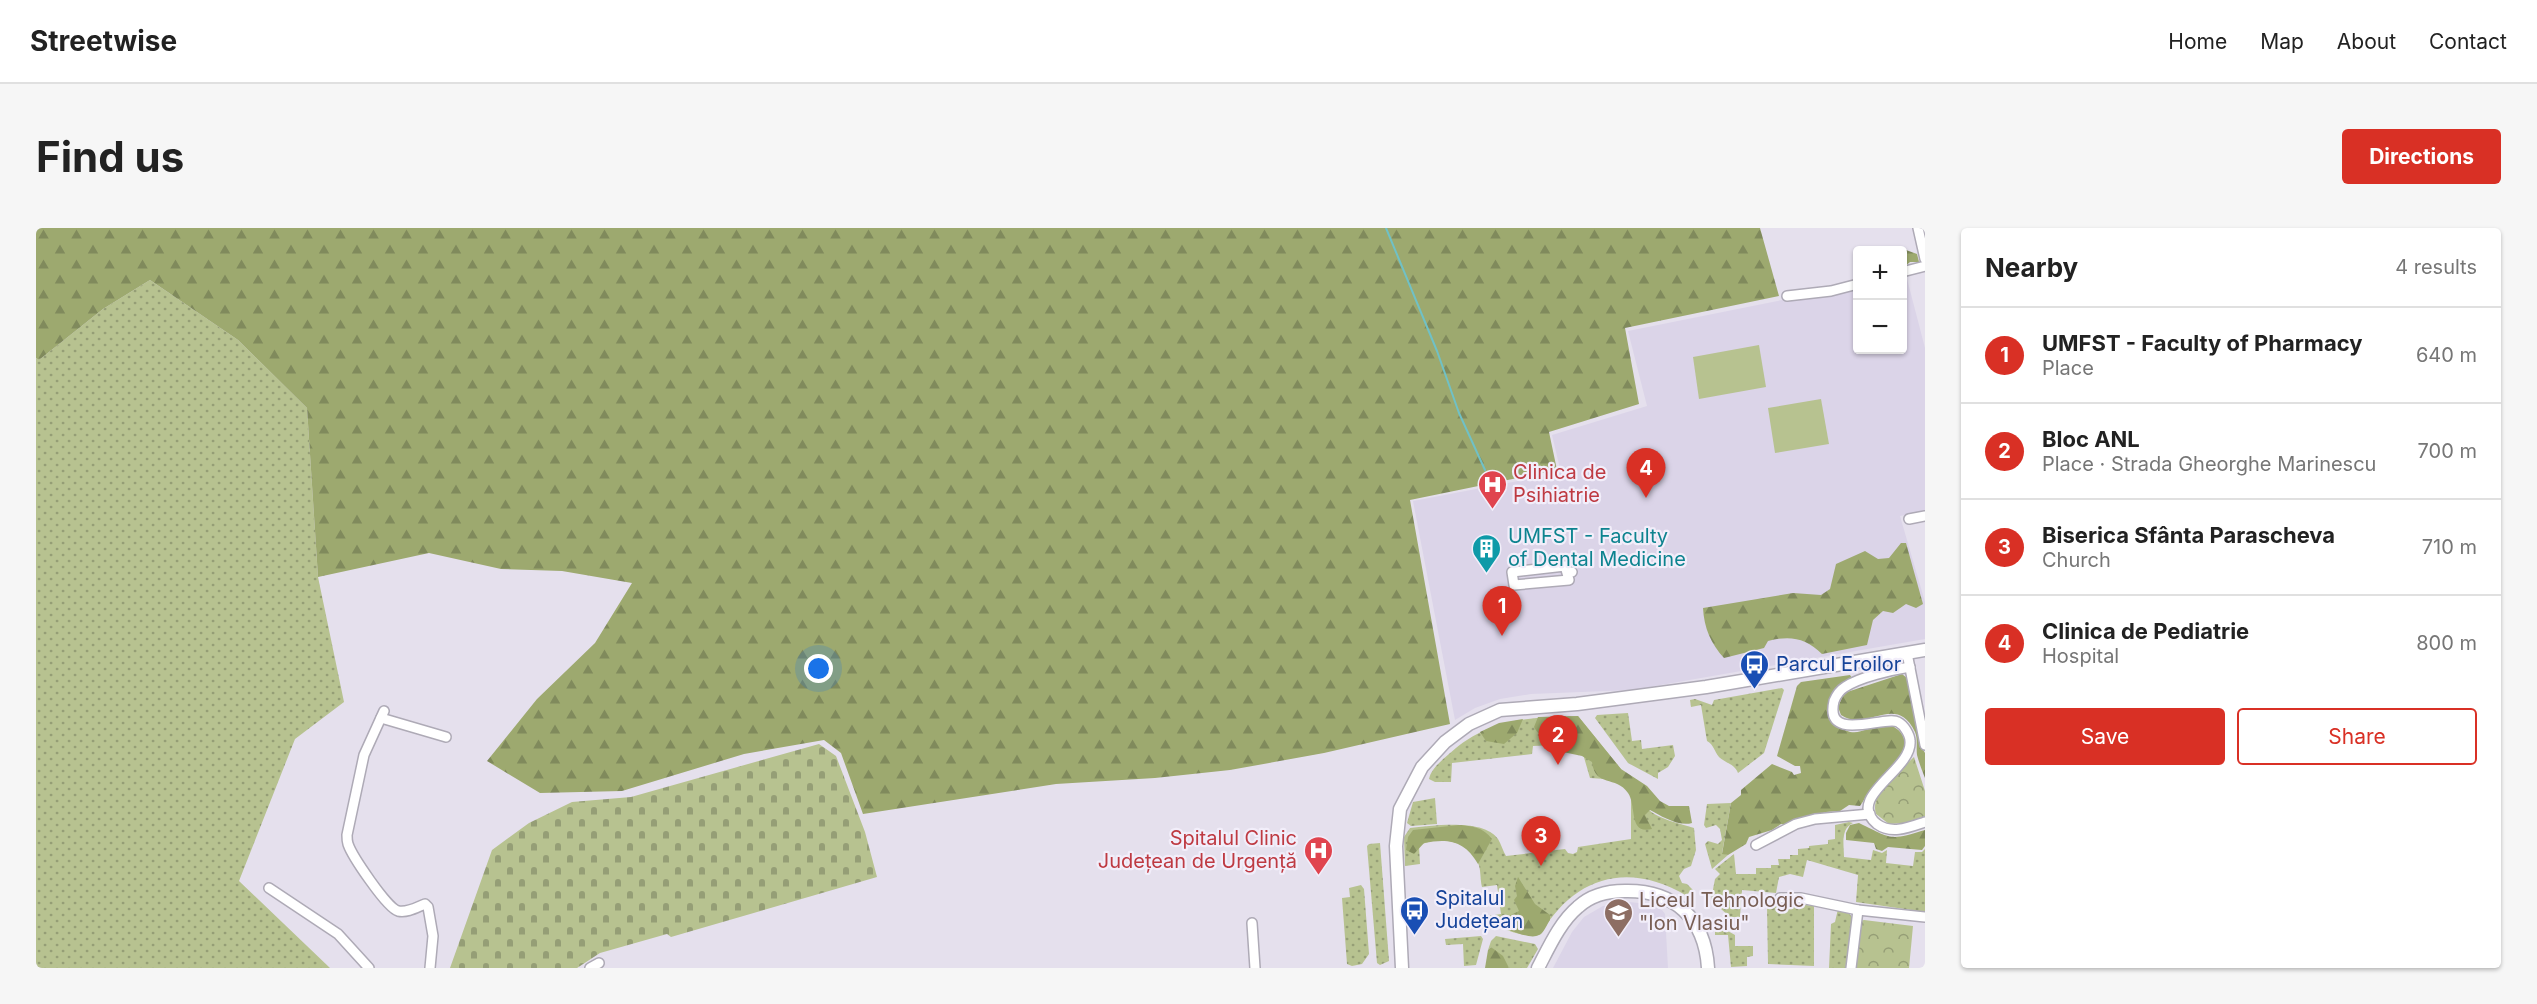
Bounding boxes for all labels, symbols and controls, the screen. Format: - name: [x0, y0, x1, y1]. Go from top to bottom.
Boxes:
- text: Streetwise: [30, 24, 177, 58]
- text: Home: [2168, 29, 2227, 54]
- text: Map: [2260, 29, 2304, 54]
- text: About: [2337, 29, 2396, 54]
- text: Contact: [2429, 29, 2507, 54]
- button: Directions: [2342, 129, 2501, 184]
- text: Find us: [36, 131, 184, 182]
- map controls: [1853, 246, 1907, 354]
- button: +: [1853, 246, 1907, 300]
- text: Nearby: [1985, 252, 2078, 283]
- text: 4 results: [2395, 255, 2477, 279]
- button: −: [1853, 300, 1907, 354]
- text: UMFST - Faculty of Pharmacy: [2042, 330, 2363, 356]
- text: 1: [2000, 343, 2009, 367]
- text: 640 m: [2416, 343, 2477, 367]
- text: Place: [2042, 356, 2094, 380]
- text: Bloc ANL: [2042, 426, 2140, 452]
- text: 2: [1998, 439, 2011, 463]
- text: 700 m: [2418, 439, 2477, 463]
- pin: 4: [1626, 448, 1666, 498]
- text: Place · Strada Gheorghe Marinescu: [2042, 452, 2376, 476]
- place label: Clinica de Psihiatrie: [1513, 460, 1606, 507]
- hospital icon: Clinica de Psihiatrie: [1476, 468, 1508, 510]
- text: Biserica Sfânta Parascheva: [2042, 522, 2335, 548]
- place label: UMFST - Faculty of Dental Medicine: [1508, 524, 1686, 571]
- building icon: UMFST - Faculty of Dental Medicine: [1471, 532, 1503, 574]
- text: 3: [1998, 535, 2011, 559]
- text: 710 m: [2422, 535, 2477, 559]
- text: Church: [2042, 548, 2111, 572]
- pin: 1: [1482, 586, 1522, 636]
- text: Clinica de Pediatrie: [2042, 618, 2249, 644]
- text: 4: [1998, 631, 2011, 655]
- text: 800 m: [2416, 631, 2477, 655]
- text: Hospital: [2042, 644, 2119, 668]
- bus stop icon: Parcul Eroilor: [1739, 648, 1771, 690]
- place label: Parcul Eroilor: [1776, 652, 1902, 676]
- your location: [804, 654, 833, 683]
- button: Save: [1985, 708, 2225, 765]
- button: Share: [2237, 708, 2477, 765]
- pin: 2: [1538, 716, 1577, 765]
- pin: 3: [1522, 816, 1560, 866]
- place label: Spitalul Clinic Județean de Urgență: [1098, 826, 1297, 873]
- hospital icon: Spitalul Clinic Județean de Urgență: [1302, 834, 1334, 876]
- place label: Spitalul Județean: [1435, 886, 1523, 933]
- place label: Liceul Tehnologic "Ion Vlasiu": [1639, 888, 1805, 935]
- bus stop icon: Spitalul Județean: [1398, 894, 1430, 936]
- school or university icon: Liceul Tehnologic "Ion Vlasiu": [1602, 896, 1634, 938]

